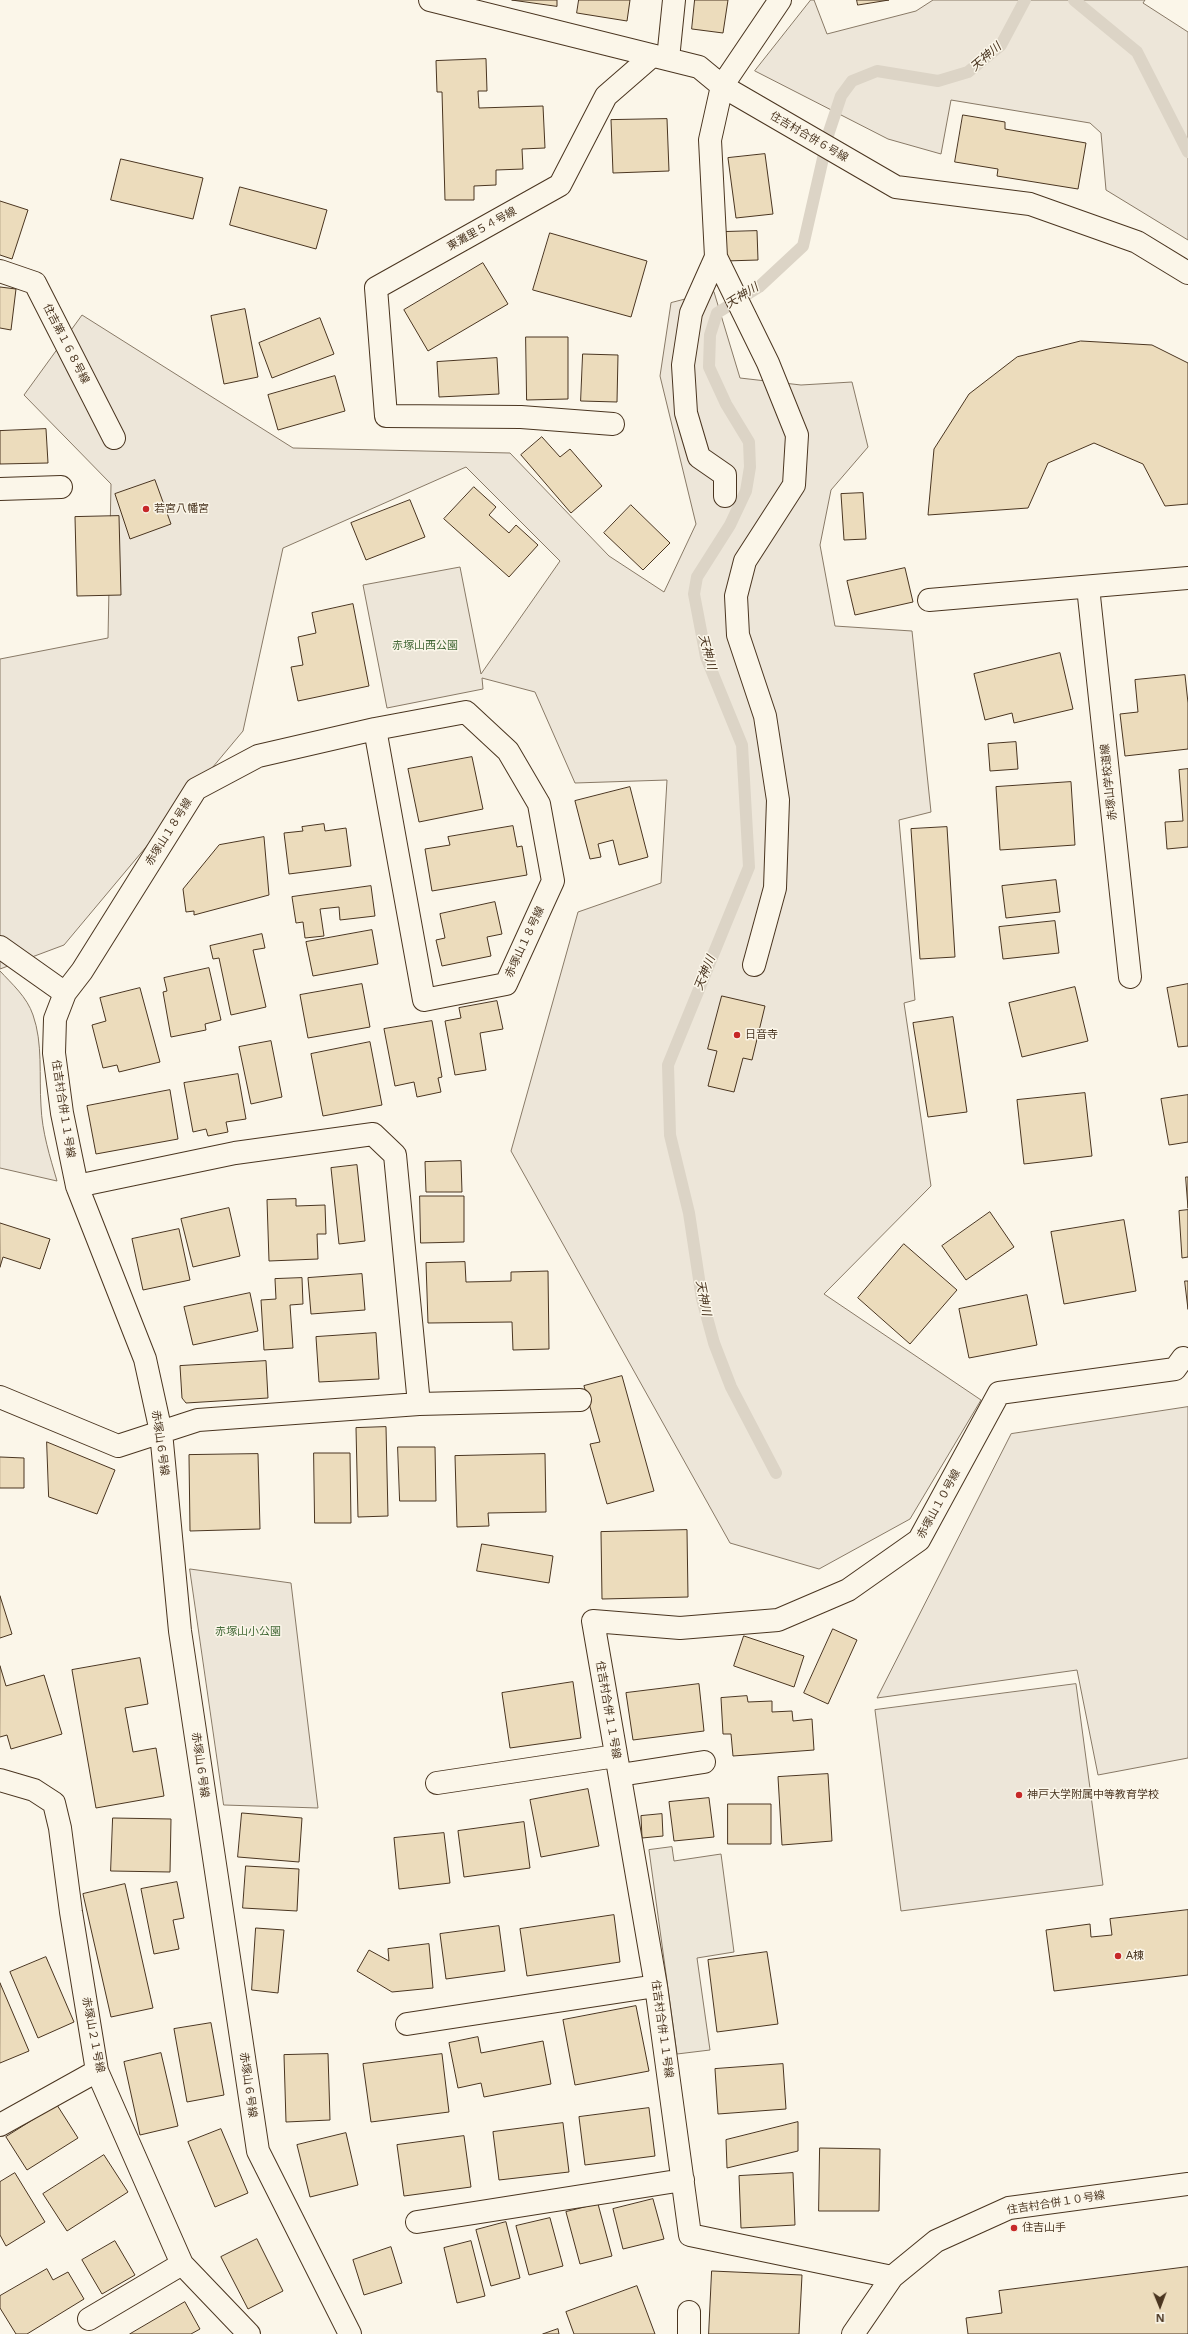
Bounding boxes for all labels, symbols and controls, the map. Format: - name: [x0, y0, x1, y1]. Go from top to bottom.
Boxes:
- water label: 天神川: [968, 40, 1004, 74]
- street label: 住吉村合併６号線: [768, 109, 850, 165]
- street label: 東灘里５４号線: [445, 205, 519, 253]
- water label: 天神川: [723, 280, 761, 312]
- street label: 住吉第１６８号線: [40, 302, 92, 386]
- place label: 若宮八幡宮: [154, 502, 209, 516]
- marker: 若宮八幡宮: [141, 504, 151, 514]
- water label: 天神川: [695, 633, 719, 671]
- park label: 赤塚山西公園: [392, 639, 458, 653]
- street label: 赤塚山学校道線: [1098, 743, 1120, 821]
- street label: 赤塚山１８号線: [143, 796, 195, 868]
- street label: 赤塚山１８号線: [503, 904, 547, 980]
- water label: 天神川: [692, 954, 718, 992]
- place label: 日音寺: [745, 1028, 778, 1042]
- marker: 日音寺: [732, 1030, 742, 1040]
- street label: 住吉村合併１１号線: [49, 1059, 77, 1159]
- water label: 天神川: [692, 1279, 714, 1317]
- street label: 赤塚山６号線: [149, 1409, 171, 1477]
- street label: 赤塚山１０号線: [915, 1467, 963, 1541]
- park label: 赤塚山小公園: [215, 1625, 281, 1639]
- street label: 住吉村合併１１号線: [593, 1660, 623, 1760]
- street label: 赤塚山６号線: [189, 1731, 211, 1799]
- place label: 神戸大学附属中等教育学校: [1027, 1788, 1159, 1802]
- marker: 神戸大学附属中等教育学校: [1014, 1790, 1024, 1800]
- place label: A棟: [1126, 1949, 1144, 1963]
- marker: A棟: [1113, 1951, 1123, 1961]
- street label: 住吉村合併１１号線: [649, 1979, 675, 2079]
- street label: 赤塚山２１号線: [79, 1996, 107, 2074]
- street label: 赤塚山６号線: [237, 2051, 259, 2119]
- street label: 住吉村合併１０号線: [1006, 2189, 1106, 2217]
- place label: 住吉山手: [1022, 2221, 1066, 2235]
- marker: 住吉山手: [1009, 2223, 1019, 2233]
- north arrow: [1140, 2286, 1180, 2326]
- text: N: [1156, 2311, 1165, 2326]

